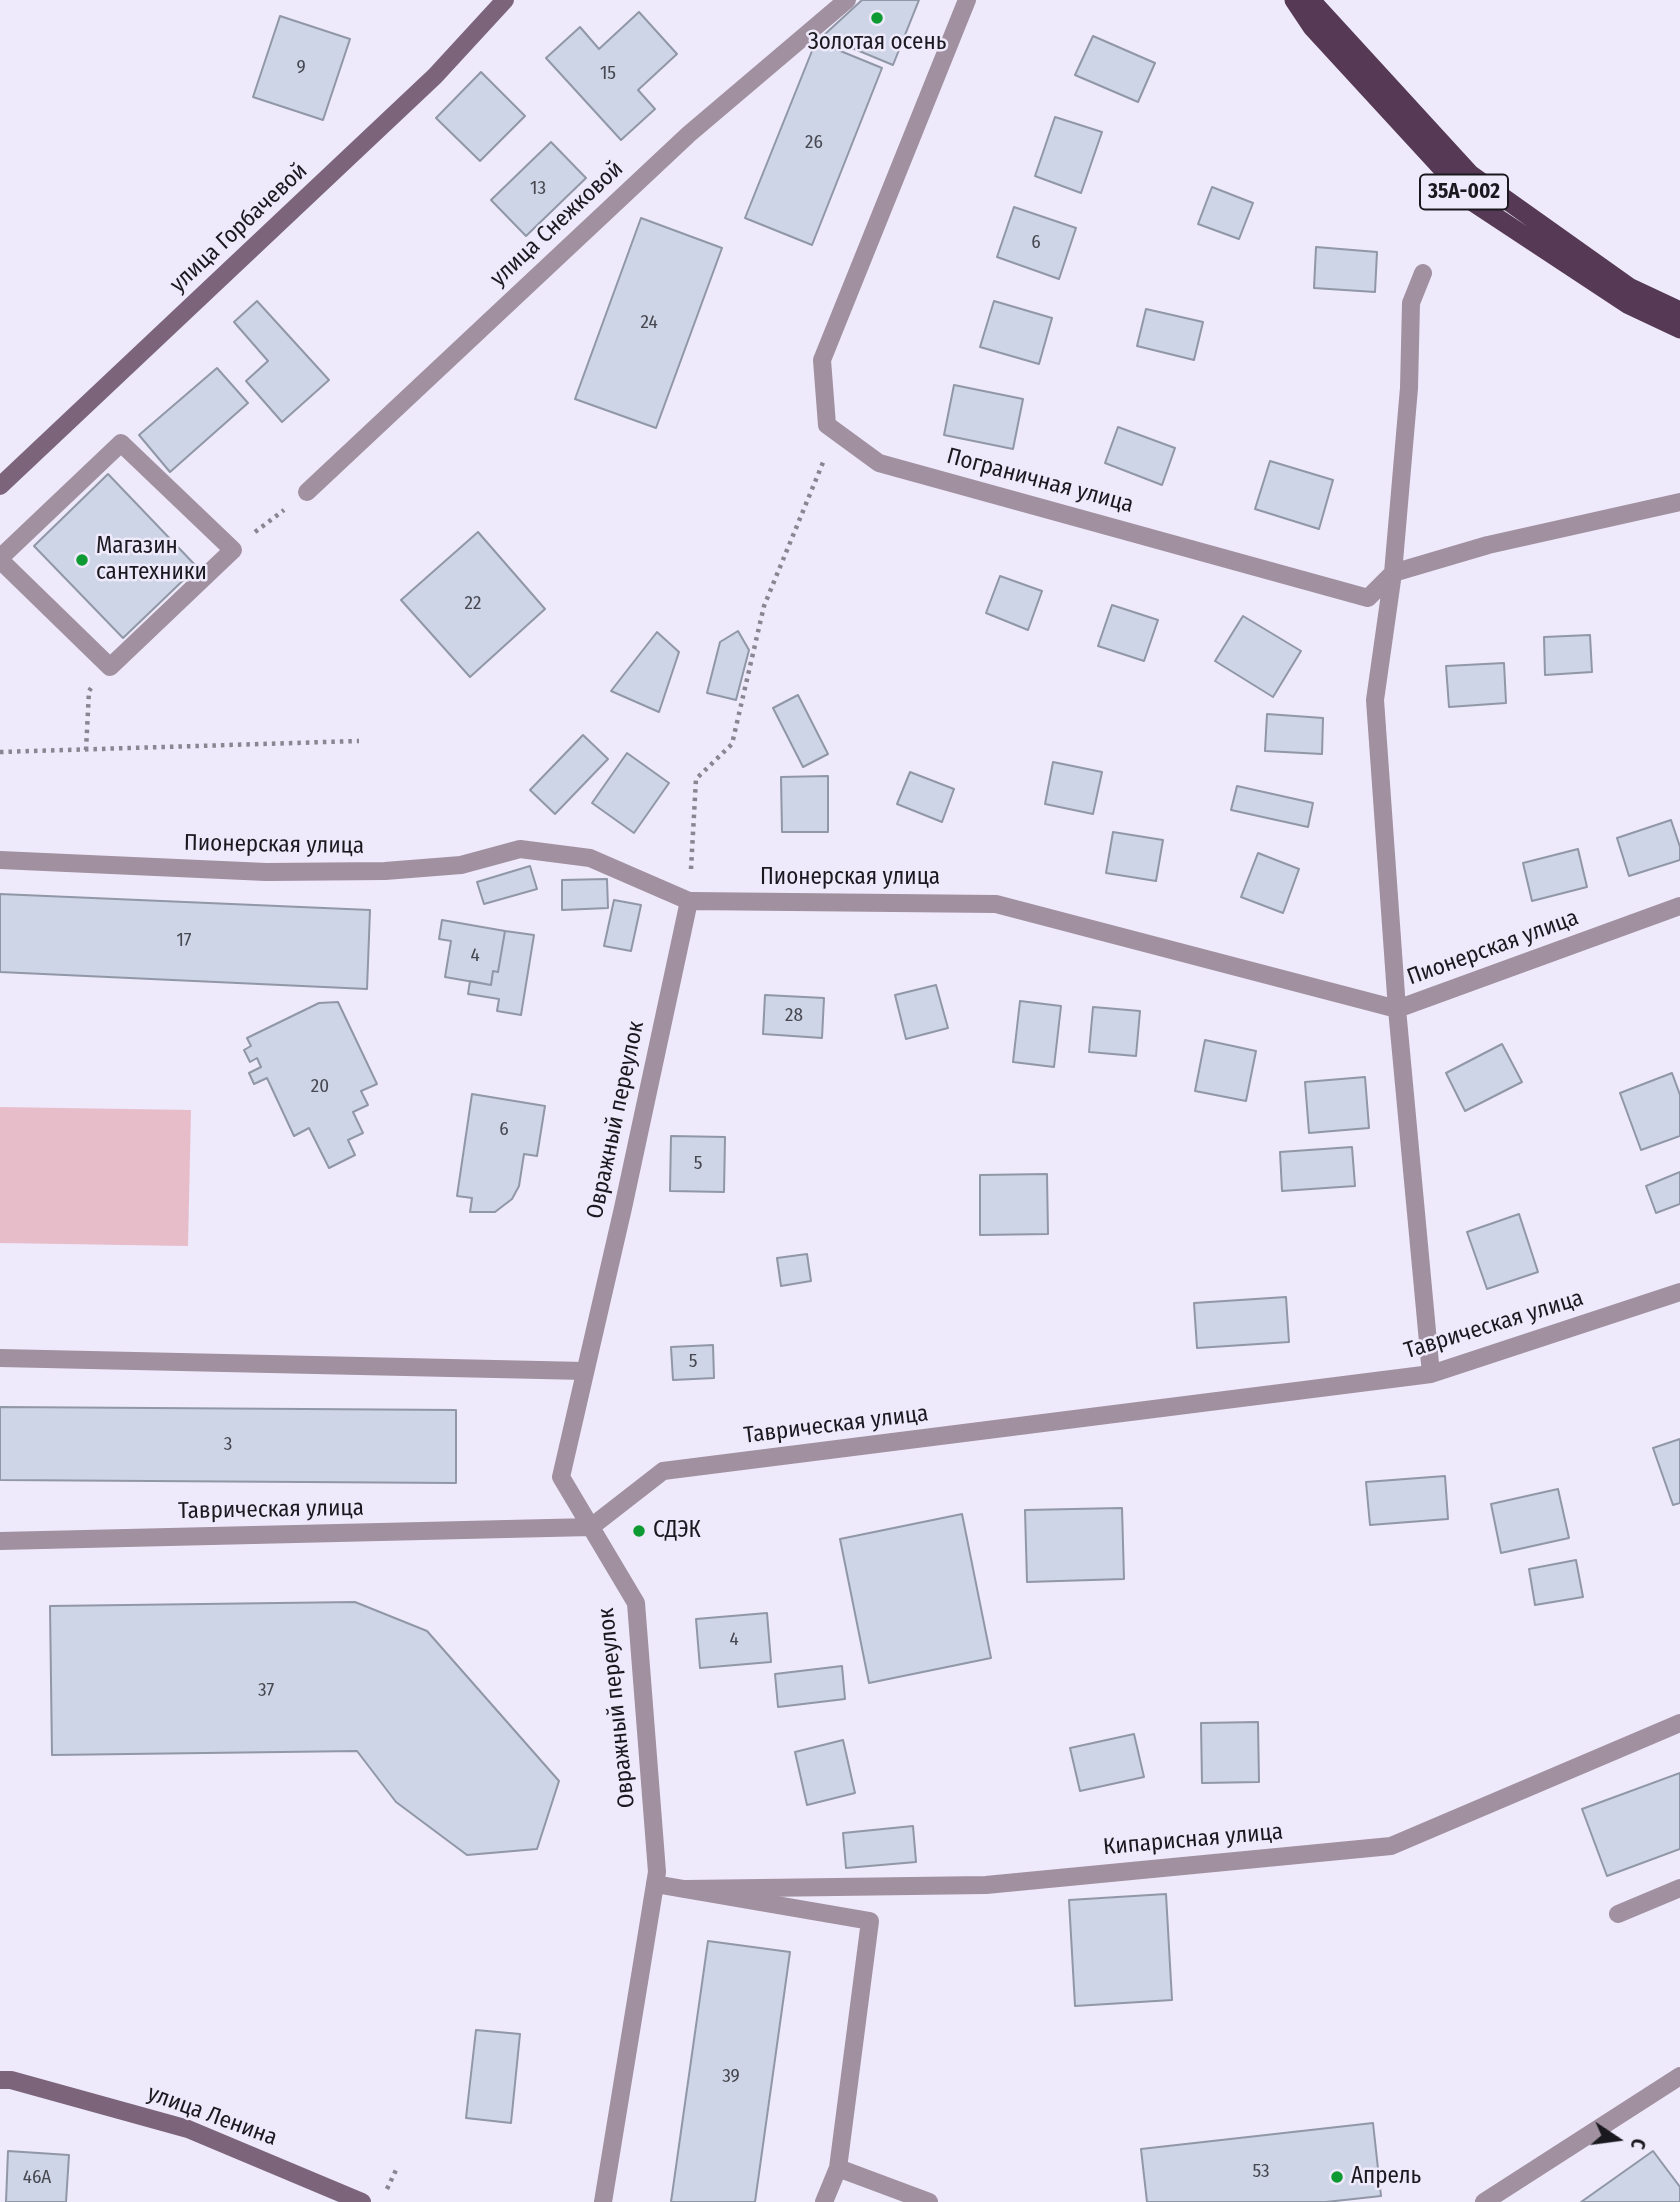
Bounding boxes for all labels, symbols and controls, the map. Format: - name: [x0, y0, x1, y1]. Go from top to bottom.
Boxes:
- marker: Золотая осень: [869, 10, 885, 26]
- place label: Золотая осень: [808, 29, 946, 57]
- house number: 9: [296, 57, 306, 79]
- house number: 15: [600, 63, 616, 85]
- house number: 26: [805, 132, 823, 154]
- street label: улица Снежковой: [485, 156, 629, 292]
- street label: улица Горбачевой: [165, 157, 313, 299]
- road number: 35А-002: [1420, 174, 1508, 210]
- house number: 13: [530, 178, 546, 200]
- house number: 6: [1031, 232, 1041, 254]
- house number: 24: [640, 312, 658, 334]
- street label: Пограничная улица: [944, 443, 1136, 519]
- place label: Магазин сантехники: [96, 533, 207, 587]
- marker: Магазин сантехники: [74, 552, 90, 568]
- house number: 22: [465, 593, 481, 615]
- street label: Пионерская улица: [184, 830, 364, 860]
- street label: Пионерская улица: [760, 864, 940, 892]
- street label: Пионерская улица: [1404, 904, 1582, 992]
- house number: 17: [176, 930, 192, 952]
- house number: 4: [470, 945, 480, 967]
- house number: 28: [785, 1005, 803, 1027]
- street label: Овражный переулок: [582, 1019, 650, 1221]
- house number: 20: [311, 1076, 329, 1098]
- house number: 6: [499, 1119, 509, 1141]
- house number: 5: [694, 1153, 702, 1175]
- street label: Таврическая улица: [1401, 1285, 1587, 1365]
- house number: 5: [689, 1351, 697, 1373]
- street label: Таврическая улица: [742, 1400, 930, 1450]
- house number: 3: [224, 1434, 232, 1456]
- street label: Таврическая улица: [178, 1495, 364, 1525]
- place label: СДЭК: [653, 1517, 701, 1545]
- marker: СДЭК: [631, 1523, 647, 1539]
- street label: Овражный переулок: [593, 1607, 641, 1809]
- house number: 4: [729, 1629, 739, 1651]
- house number: 37: [258, 1680, 274, 1702]
- street label: Кипарисная улица: [1102, 1818, 1284, 1862]
- house number: 39: [722, 2066, 740, 2088]
- street label: улица Ленина: [143, 2080, 281, 2152]
- north arrow: [1582, 2104, 1652, 2174]
- text: С: [1626, 2136, 1650, 2151]
- house number: 53: [1252, 2161, 1270, 2183]
- place label: Апрель: [1351, 2163, 1421, 2191]
- house number: 46А: [23, 2167, 51, 2189]
- marker: Апрель: [1329, 2169, 1345, 2185]

